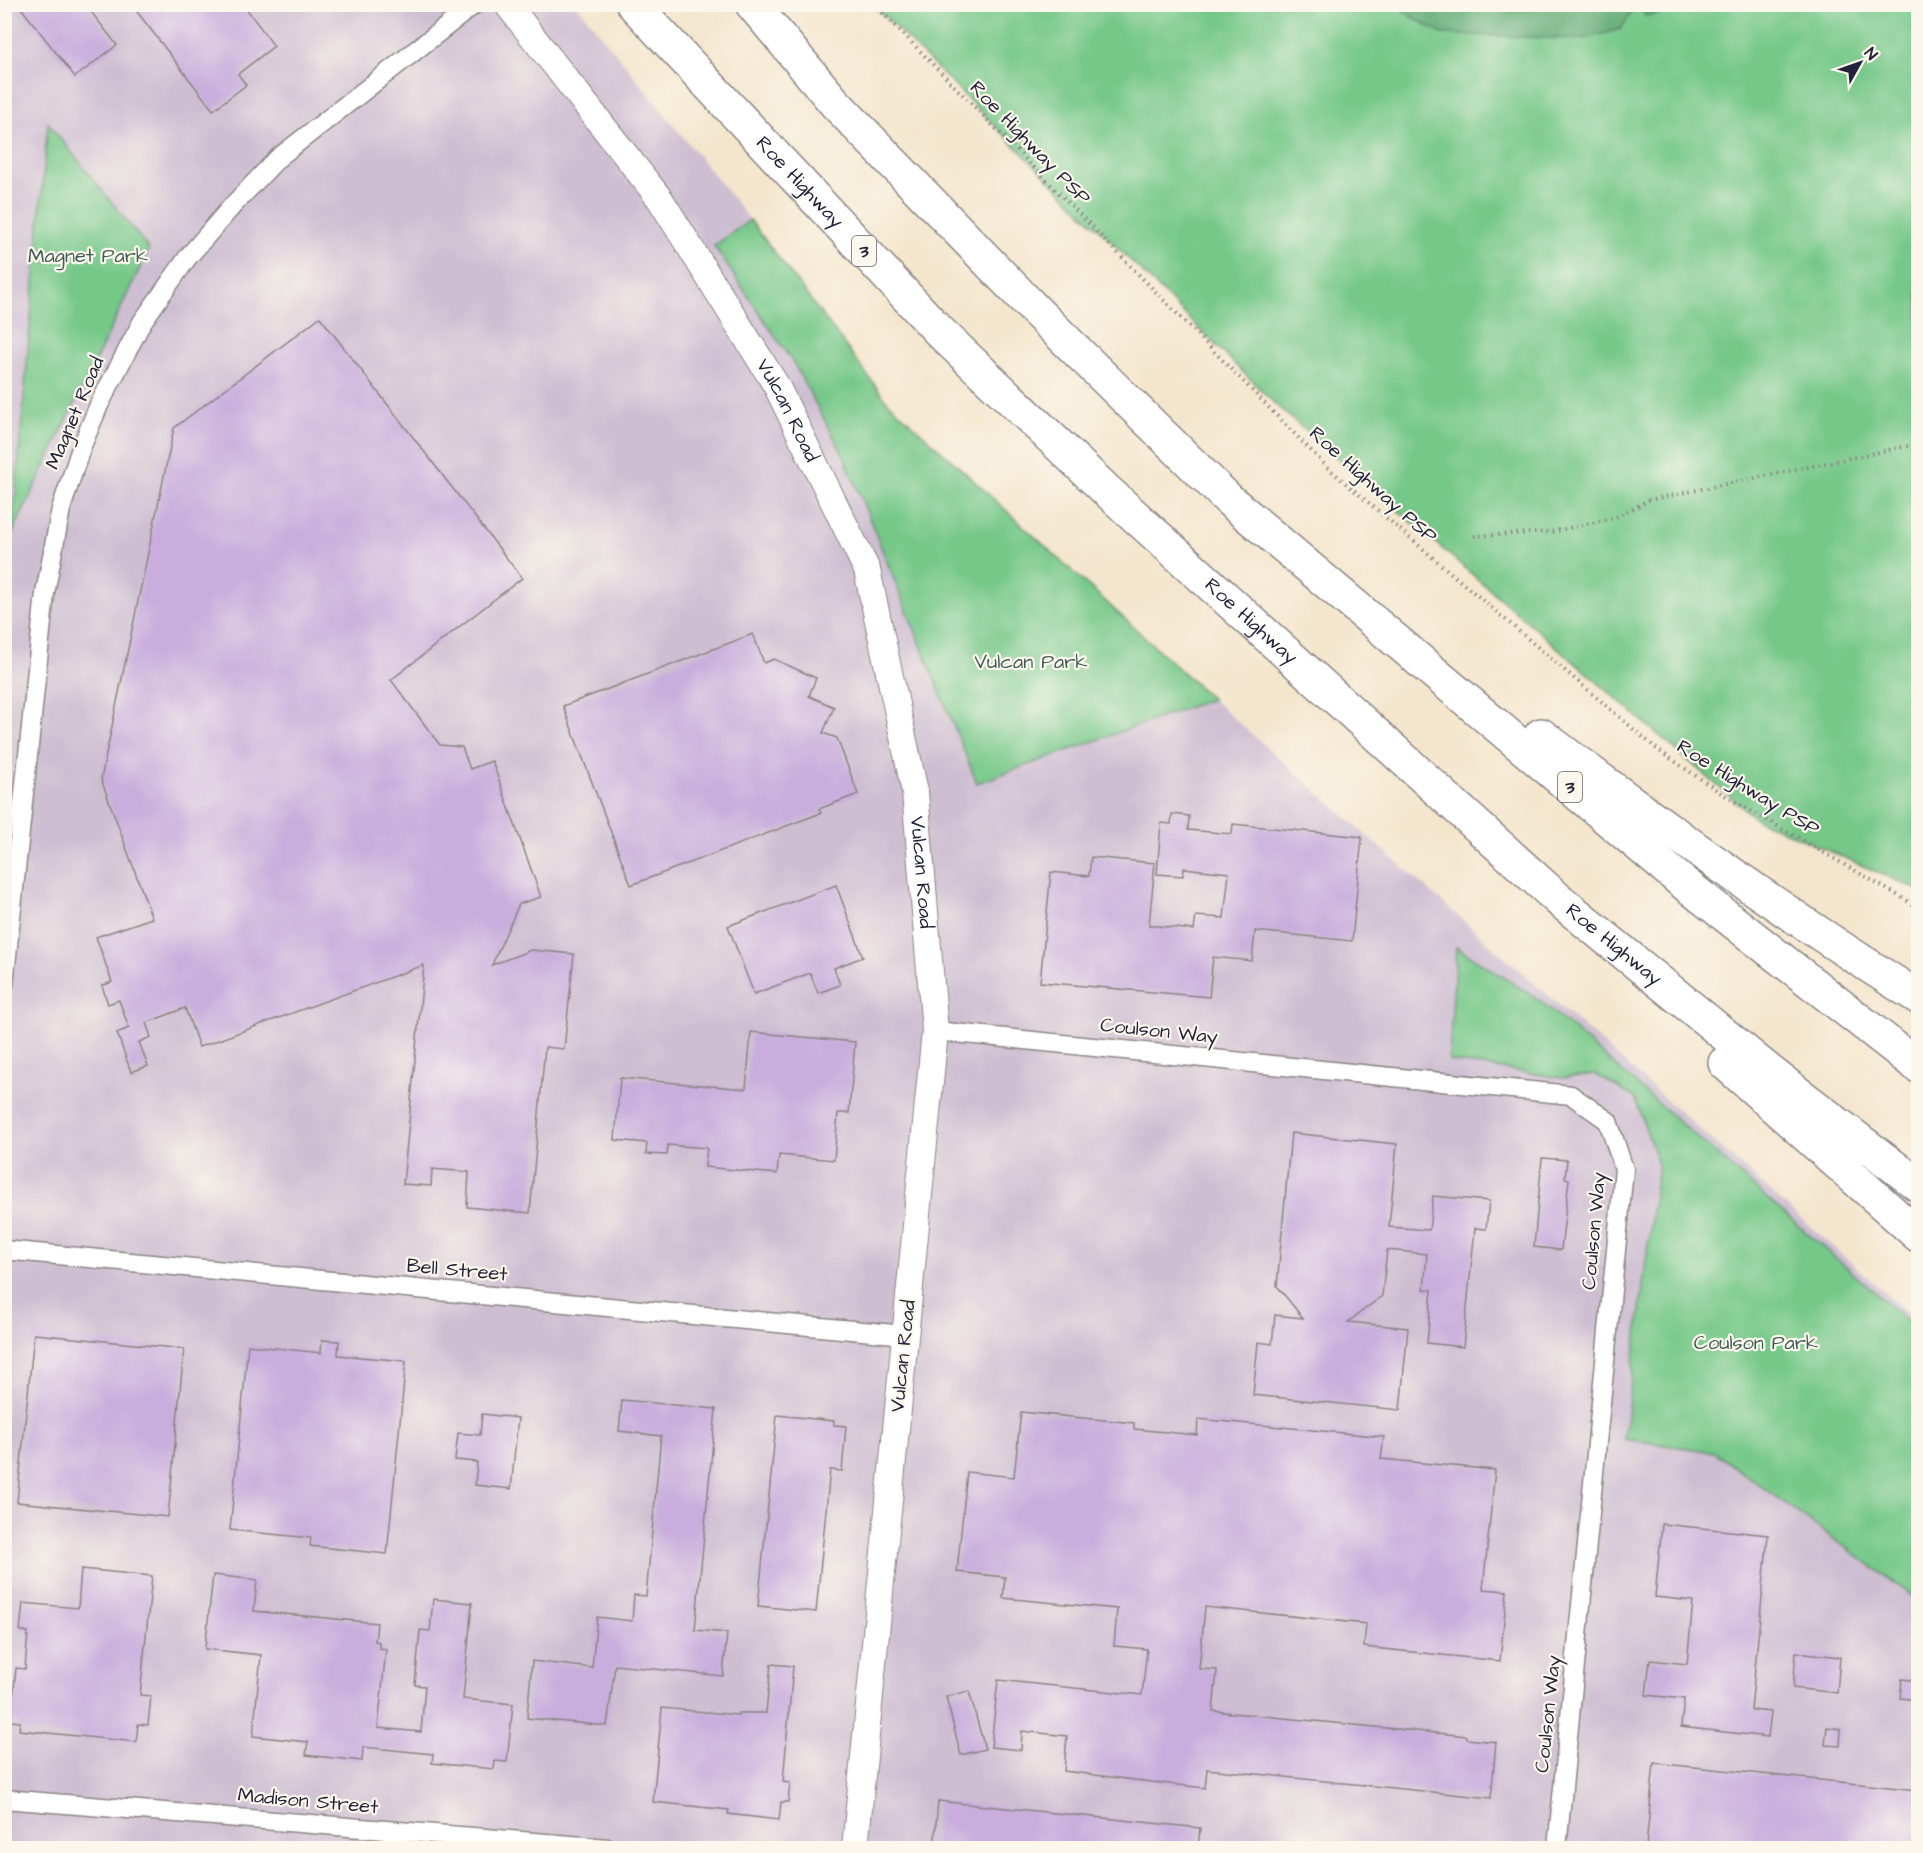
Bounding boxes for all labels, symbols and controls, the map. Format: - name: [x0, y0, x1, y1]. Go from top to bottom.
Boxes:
- north arrow: [1830, 33, 1890, 93]
- text: N: [1859, 43, 1882, 65]
- street label: Roe Highway PSP: [962, 75, 1097, 212]
- street label: Roe Highway: [750, 130, 850, 235]
- road number: 3: [852, 236, 876, 266]
- park label: Magnet Park: [28, 242, 148, 271]
- street label: Magnet Road: [39, 352, 112, 474]
- street label: Vulcan Road: [749, 353, 826, 467]
- street label: Roe Highway PSP: [1302, 420, 1443, 551]
- street label: Roe Highway: [1198, 572, 1304, 672]
- park label: Vulcan Park: [975, 648, 1087, 676]
- street label: Roe Highway PSP: [1671, 733, 1825, 844]
- road number: 3: [1558, 772, 1582, 802]
- street label: Vulcan Road: [903, 815, 940, 930]
- street label: Roe Highway: [1560, 897, 1668, 993]
- street label: Coulson Way: [1099, 1011, 1219, 1052]
- street label: Coulson Way: [1575, 1171, 1614, 1291]
- street label: Bell Street: [405, 1252, 509, 1288]
- street label: Vulcan Road: [883, 1299, 923, 1413]
- park label: Coulson Park: [1694, 1329, 1818, 1357]
- street label: Coulson Way: [1528, 1654, 1569, 1774]
- street label: Madison Street: [237, 1781, 379, 1821]

